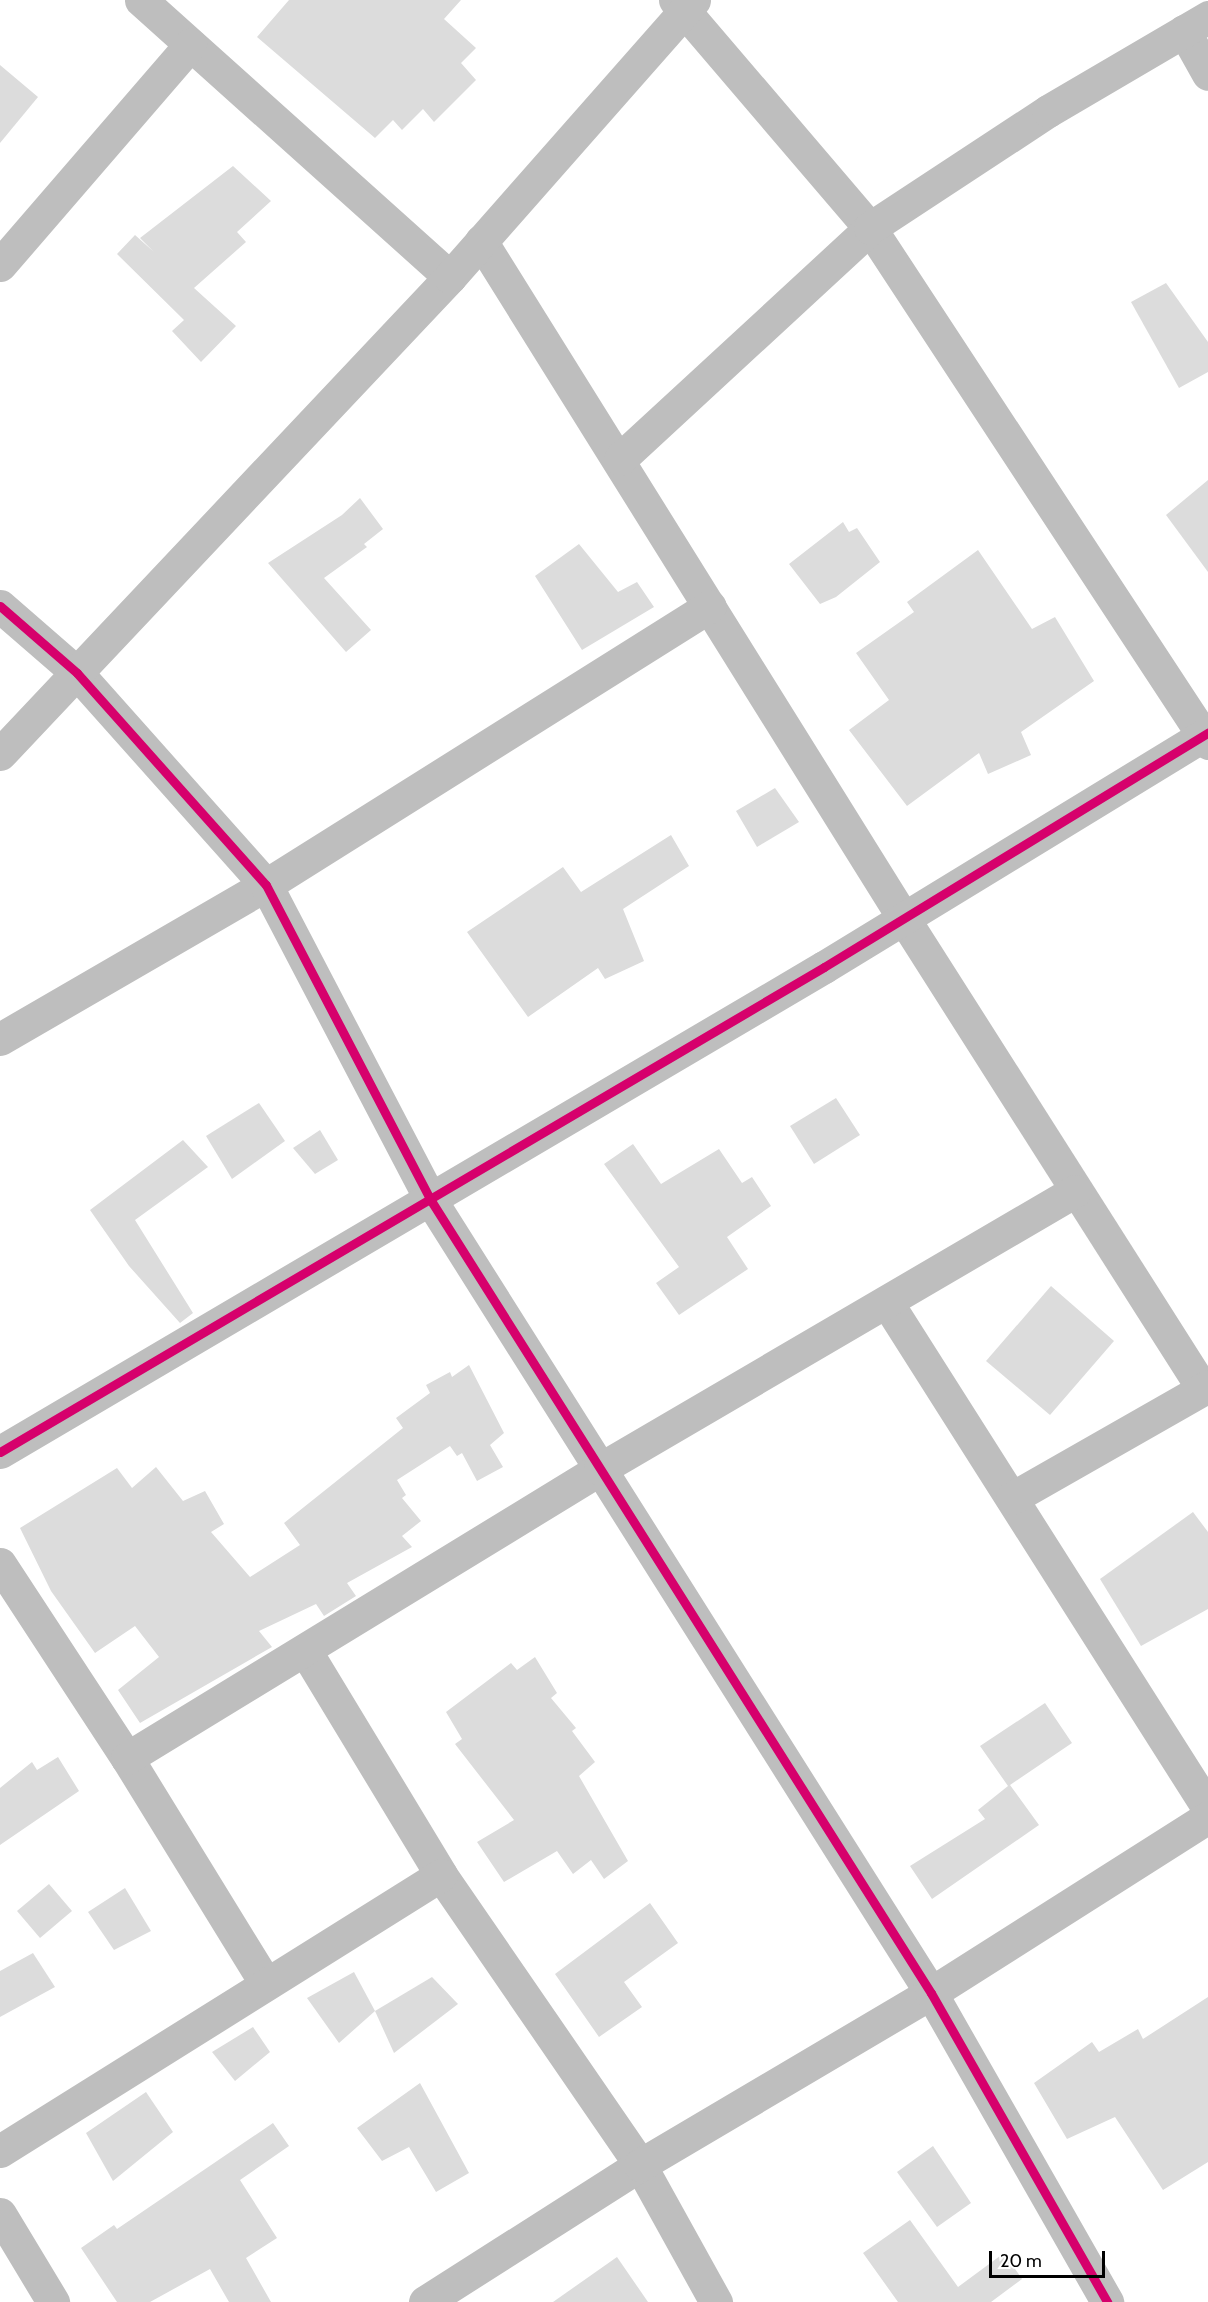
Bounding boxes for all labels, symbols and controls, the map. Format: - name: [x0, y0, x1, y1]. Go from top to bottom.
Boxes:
- scale bar: [992, 2239, 1108, 2277]
- text: 20 m: [1000, 2250, 1042, 2272]

